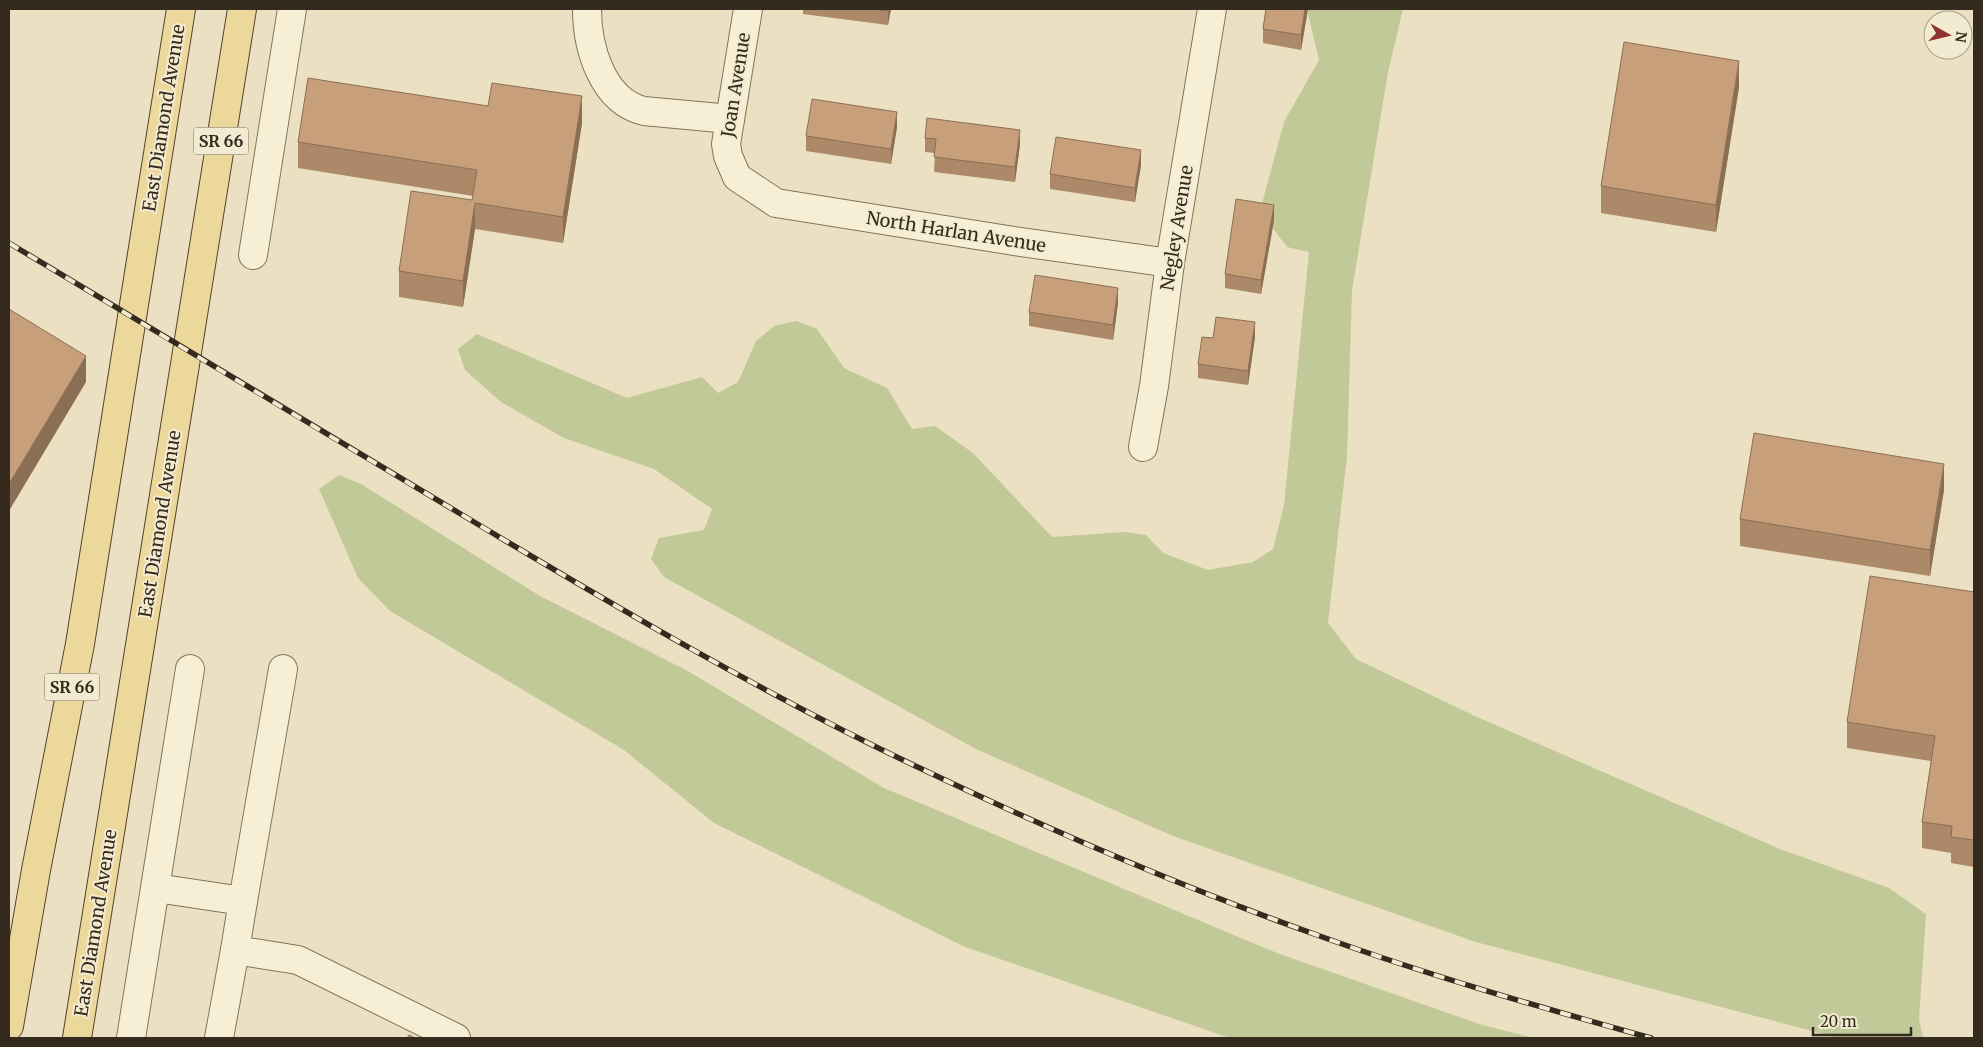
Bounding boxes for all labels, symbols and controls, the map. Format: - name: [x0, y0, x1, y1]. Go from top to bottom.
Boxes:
- north arrow: [1923, 10, 1973, 60]
- street label: East Diamond Avenue: [137, 23, 190, 213]
- text: N: [1951, 30, 1971, 44]
- street label: Joan Avenue: [716, 31, 755, 140]
- road number: SR 66: [194, 128, 248, 154]
- street label: Negley Avenue: [1155, 163, 1198, 292]
- street label: North Harlan Avenue: [865, 206, 1048, 257]
- street label: East Diamond Avenue: [133, 429, 186, 619]
- road number: SR 66: [44, 674, 100, 700]
- street label: East Diamond Avenue: [69, 828, 122, 1018]
- scale bar: [1813, 1004, 1910, 1036]
- text: 20 m: [1820, 1012, 1857, 1031]

